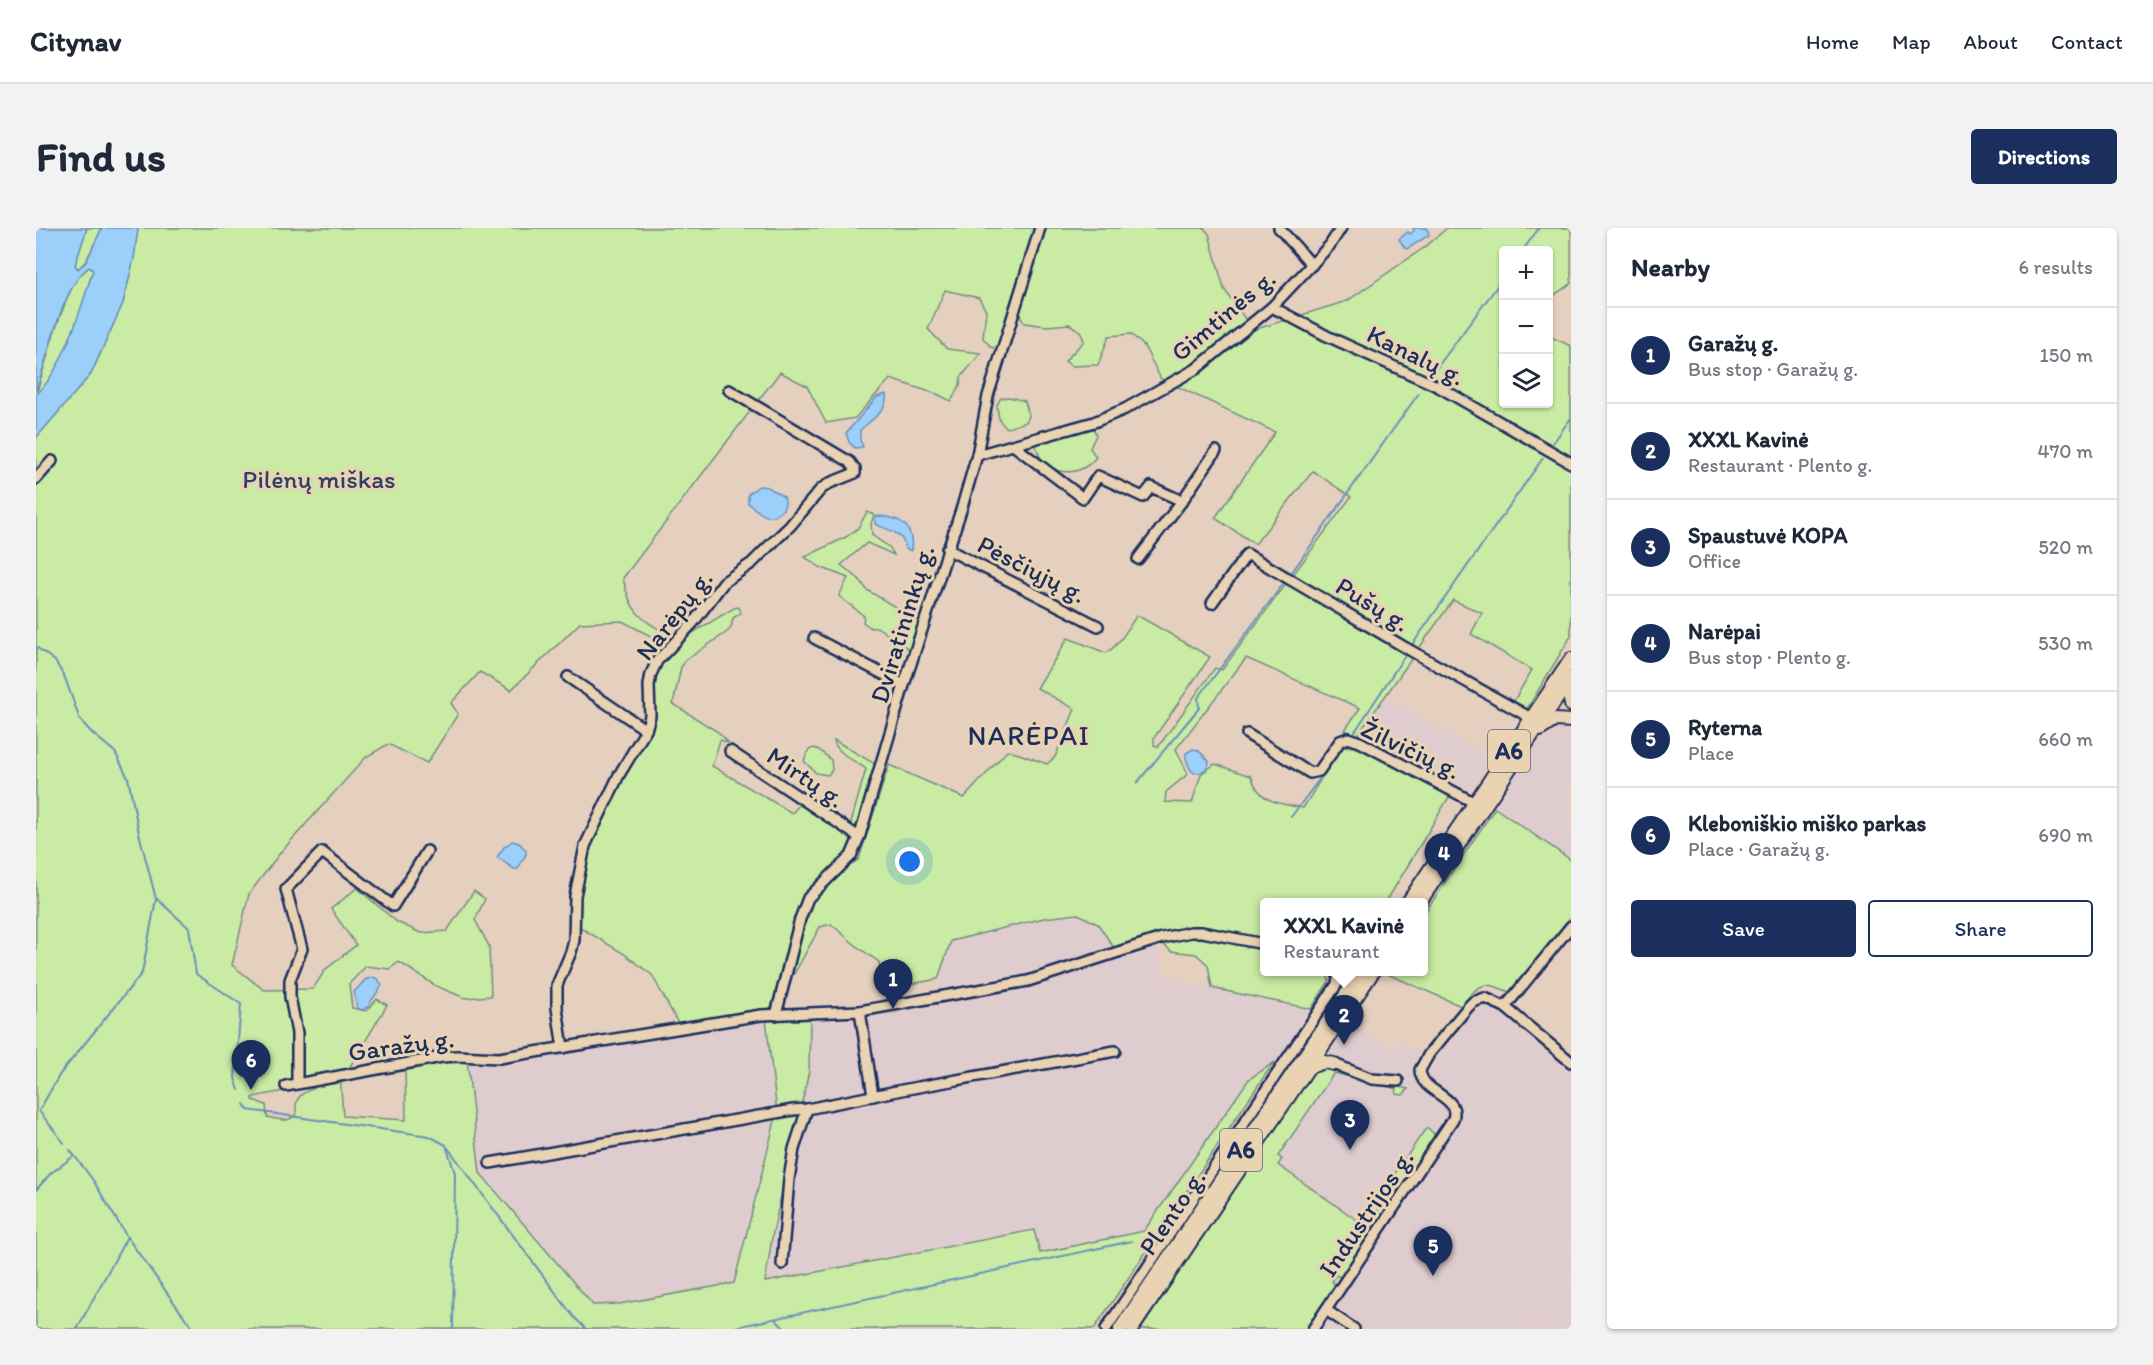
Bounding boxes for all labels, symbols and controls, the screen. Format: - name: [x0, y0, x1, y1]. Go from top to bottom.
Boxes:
- text: Citynav: [30, 24, 121, 58]
- text: Home: [1806, 29, 1859, 54]
- text: Map: [1892, 29, 1931, 54]
- text: About: [1964, 29, 2018, 54]
- text: Contact: [2051, 29, 2123, 54]
- button: Directions: [1971, 129, 2117, 184]
- text: Find us: [36, 131, 166, 182]
- map controls: [1499, 246, 1553, 408]
- button: +: [1499, 246, 1553, 300]
- text: Nearby: [1631, 251, 1710, 283]
- text: 6 results: [2019, 255, 2093, 279]
- street label: Gimtinės g.: [1164, 262, 1282, 368]
- button: −: [1499, 300, 1553, 354]
- street label: Kanalų g.: [1362, 318, 1470, 392]
- text: Garažų g.: [1688, 330, 1778, 357]
- text: 1: [1646, 343, 1655, 367]
- text: 150 m: [2040, 343, 2093, 367]
- button: layers: [1499, 354, 1553, 408]
- text: Bus stop · Garažų g.: [1688, 357, 1858, 381]
- text: XXXL Kavinė: [1688, 426, 1809, 453]
- text: 2: [1645, 439, 1656, 463]
- text: 470 m: [2037, 439, 2093, 463]
- text: Restaurant · Plento g.: [1688, 453, 1872, 477]
- park label: Pilėnų miškas: [242, 463, 396, 495]
- text: Spaustuvė KOPA: [1688, 522, 1848, 549]
- street label: Pėsčiųjų g.: [972, 528, 1092, 610]
- text: 3: [1645, 535, 1656, 559]
- text: 520 m: [2038, 535, 2093, 559]
- street label: Dviratininkų g.: [863, 541, 941, 707]
- text: Office: [1688, 549, 1741, 573]
- street label: Narėpų g.: [629, 563, 719, 667]
- street label: Pušų g.: [1330, 569, 1416, 639]
- text: Narėpai: [1688, 618, 1761, 645]
- text: 4: [1644, 631, 1657, 655]
- text: 530 m: [2038, 631, 2093, 655]
- text: Bus stop · Plento g.: [1688, 645, 1851, 669]
- street label: Žilvičių g.: [1356, 712, 1466, 786]
- text: Ryterna: [1688, 714, 1762, 741]
- district label: NARĖPAI: [967, 718, 1091, 752]
- text: 5: [1645, 727, 1656, 751]
- text: 660 m: [2038, 727, 2093, 751]
- road number: A6: [1488, 730, 1530, 772]
- street label: Mirtų g.: [761, 739, 851, 815]
- text: Place: [1688, 741, 1734, 765]
- text: Kleboniškio miško parkas: [1688, 810, 1926, 837]
- text: 6: [1645, 823, 1656, 847]
- text: 690 m: [2038, 823, 2093, 847]
- pin: 4: [1424, 834, 1464, 883]
- text: Place · Garažų g.: [1688, 837, 1830, 861]
- your location: [895, 847, 924, 876]
- popup: [1260, 898, 1428, 976]
- button: Save: [1631, 900, 1856, 957]
- button: Share: [1868, 900, 2093, 957]
- text: XXXL Kavinė: [1284, 912, 1404, 939]
- text: Restaurant: [1284, 939, 1380, 963]
- pin: 1: [874, 960, 912, 1009]
- pin: 2: [1324, 996, 1364, 1045]
- street label: Garažų g.: [346, 1022, 456, 1068]
- pin: 6: [232, 1040, 270, 1090]
- pin: 3: [1330, 1100, 1370, 1150]
- road number: A6: [1220, 1129, 1262, 1171]
- street label: Industrijos g.: [1312, 1143, 1420, 1283]
- street label: Plento g.: [1132, 1163, 1212, 1261]
- pin: 5: [1414, 1226, 1452, 1276]

